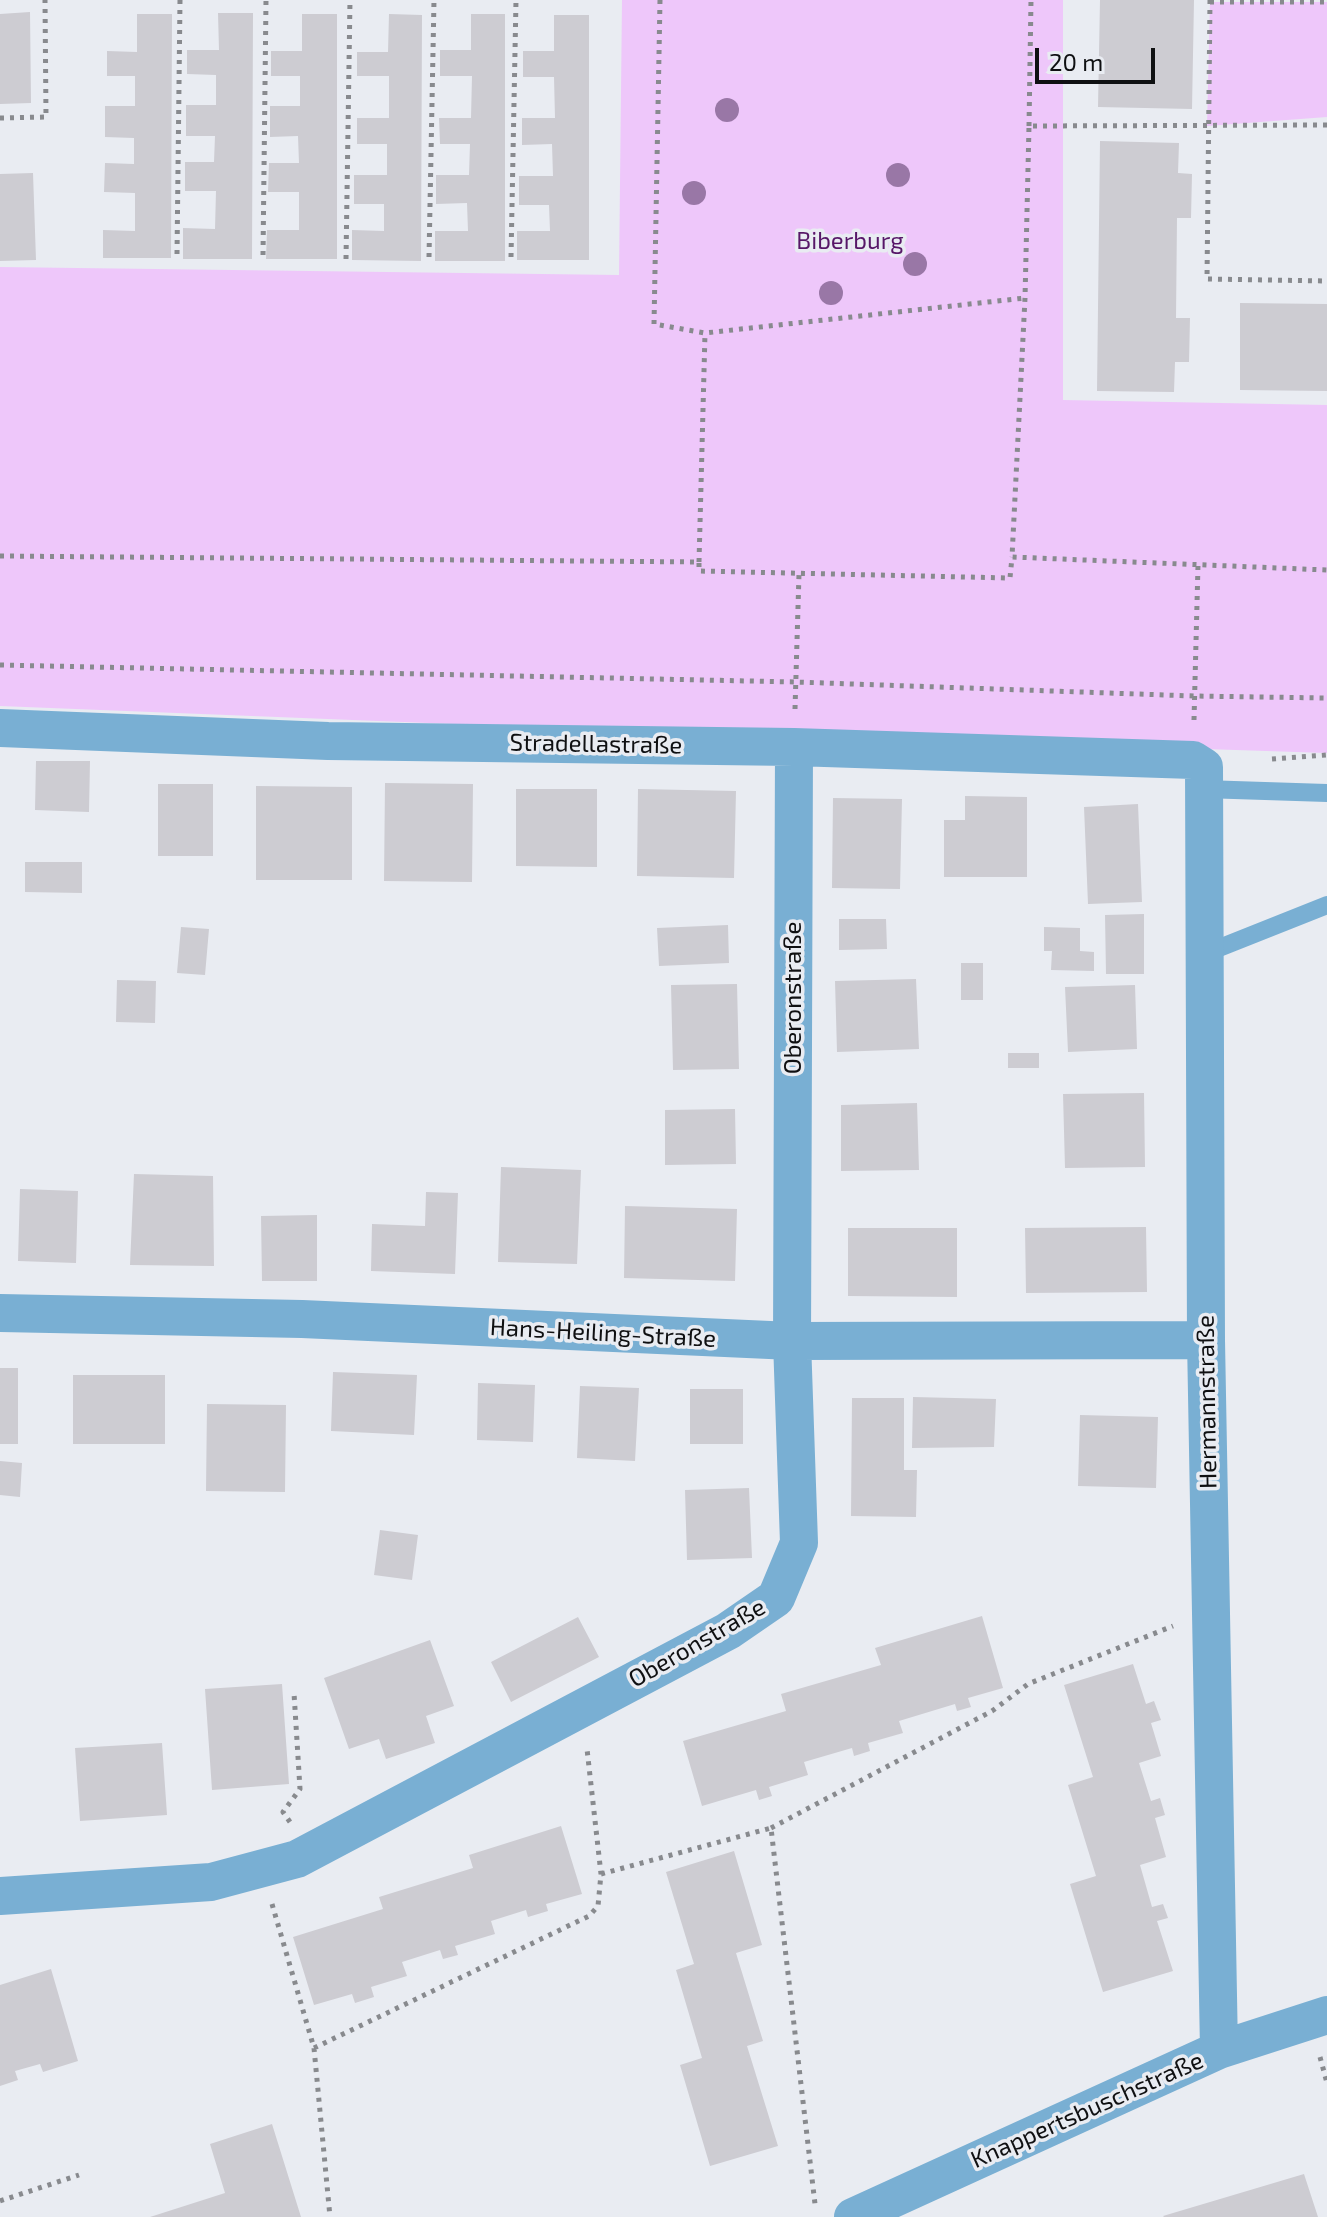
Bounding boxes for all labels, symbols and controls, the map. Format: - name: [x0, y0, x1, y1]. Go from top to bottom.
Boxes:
- scale bar: [1039, 32, 1159, 82]
- text: 20 m: [1049, 47, 1103, 76]
- park label: Biberburg: [796, 227, 904, 255]
- street label: Stradellastraße: [509, 728, 683, 760]
- street label: Oberonstraße: [779, 922, 807, 1074]
- street label: Hans-Heiling-Straße: [489, 1313, 717, 1353]
- street label: Hermannstraße: [1191, 1315, 1223, 1489]
- street label: Oberonstraße: [624, 1592, 770, 1694]
- street label: Knappertsbuschstraße: [966, 2046, 1208, 2174]

